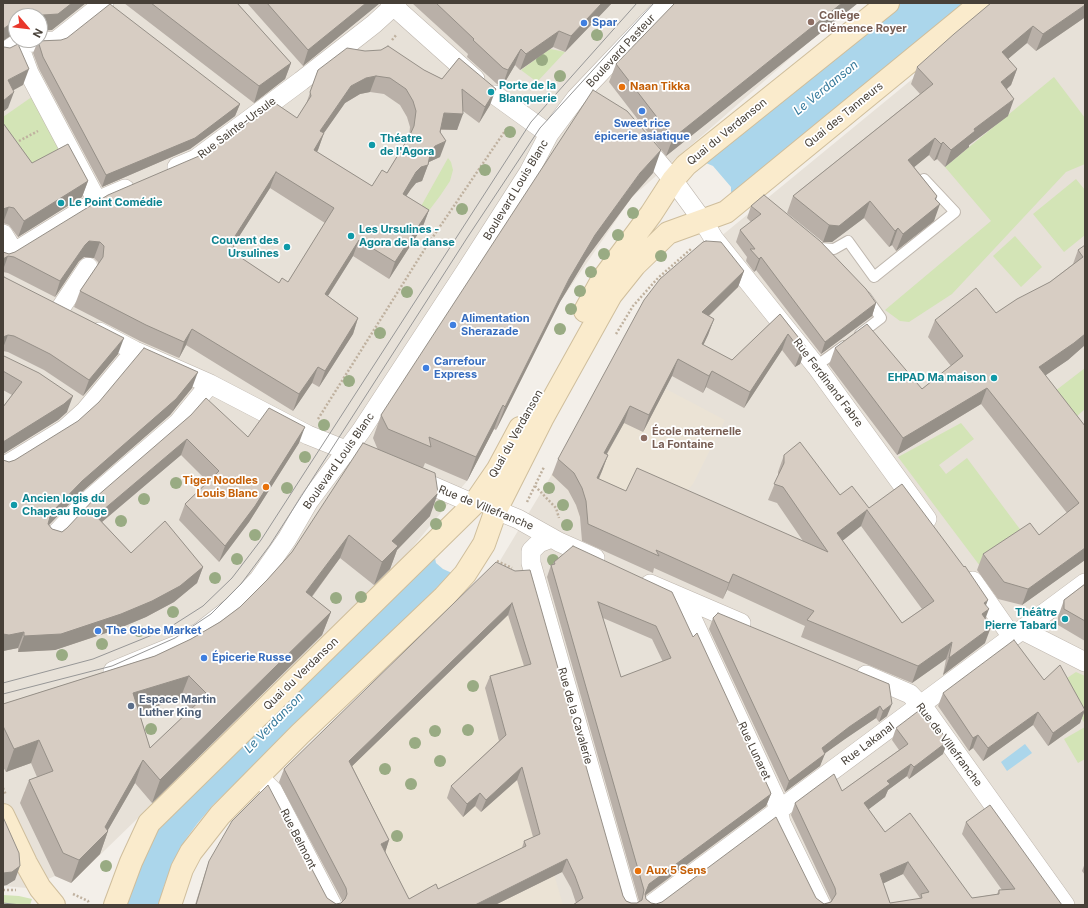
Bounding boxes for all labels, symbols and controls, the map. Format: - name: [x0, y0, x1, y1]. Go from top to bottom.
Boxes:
- north arrow: [8, 8, 48, 48]
- place label: Collège Clémence Royer: [819, 9, 907, 35]
- street label: Boulevard Pasteur: [584, 12, 658, 90]
- place label: Spar: [592, 16, 617, 30]
- marker: Collège Clémence Royer: [806, 17, 816, 27]
- marker: Spar: [579, 18, 589, 28]
- text: N: [30, 26, 46, 40]
- water label: Le Verdanson: [791, 58, 861, 118]
- place label: Porte de la Blanquerie: [499, 79, 557, 105]
- street label: Quai des Tanneurs: [802, 79, 886, 151]
- place label: Naan Tikka: [630, 80, 690, 94]
- marker: Naan Tikka: [617, 82, 627, 92]
- marker: Porte de la Blanquerie: [486, 87, 496, 97]
- street label: Rue Sainte-Ursule: [195, 94, 279, 162]
- street label: Quai du Verdanson: [684, 96, 770, 168]
- marker: Sweet rice épicerie asiatique: [637, 106, 647, 116]
- place label: Sweet rice épicerie asiatique: [594, 117, 690, 143]
- place label: Théatre de l'Agora: [380, 132, 434, 158]
- street label: Boulevard Louis Blanc: [481, 137, 551, 243]
- marker: Théatre de l'Agora: [367, 140, 377, 150]
- place label: Le Point Comédie: [69, 196, 163, 210]
- marker: Le Point Comédie: [56, 198, 66, 208]
- place label: Les Ursulines - Agora de la danse: [359, 223, 455, 249]
- marker: Les Ursulines - Agora de la danse: [346, 231, 356, 241]
- place label: Couvent des Ursulines: [211, 234, 279, 260]
- marker: Couvent des Ursulines: [282, 242, 292, 252]
- place label: Alimentation Sherazade: [461, 312, 530, 338]
- marker: Alimentation Sherazade: [448, 320, 458, 330]
- street label: Rue Ferdinand Fabre: [790, 336, 866, 430]
- place label: Carrefour Express: [434, 355, 486, 381]
- marker: Carrefour Express: [421, 363, 431, 373]
- place label: EHPAD Ma maison: [888, 371, 986, 385]
- marker: EHPAD Ma maison: [989, 373, 999, 383]
- street label: Quai du Verdanson: [486, 388, 546, 480]
- street label: Boulevard Louis Blanc: [301, 410, 377, 512]
- place label: École maternelle La Fontaine: [652, 425, 741, 451]
- marker: École maternelle La Fontaine: [639, 433, 649, 443]
- place label: Tiger Noodles Louis Blanc: [183, 474, 258, 500]
- marker: Tiger Noodles Louis Blanc: [261, 482, 271, 492]
- street label: Rue de Villefranche: [437, 483, 535, 533]
- place label: Ancien logis du Chapeau Rouge: [22, 492, 107, 518]
- marker: Ancien logis du Chapeau Rouge: [9, 500, 19, 510]
- place label: Théâtre Pierre Tabard: [985, 606, 1057, 632]
- marker: Théâtre Pierre Tabard: [1060, 614, 1070, 624]
- place label: The Globe Market: [106, 624, 201, 638]
- marker: The Globe Market: [93, 626, 103, 636]
- street label: Quai du Verdanson: [261, 635, 341, 713]
- place label: Épicerie Russe: [212, 651, 291, 665]
- marker: Épicerie Russe: [199, 653, 209, 663]
- street label: Rue de la Cavalerie: [555, 666, 595, 766]
- water label: Le Verdanson: [242, 690, 306, 756]
- place label: Espace Martin Luther King: [139, 693, 216, 719]
- marker: Espace Martin Luther King: [126, 701, 136, 711]
- street label: Rue de Villefranche: [913, 701, 985, 789]
- street label: Rue Lunaret: [735, 720, 773, 782]
- street label: Rue Lakanal: [839, 720, 897, 768]
- street label: Rue Belmont: [277, 807, 319, 871]
- place label: Aux 5 Sens: [646, 864, 706, 878]
- marker: Aux 5 Sens: [633, 866, 643, 876]

